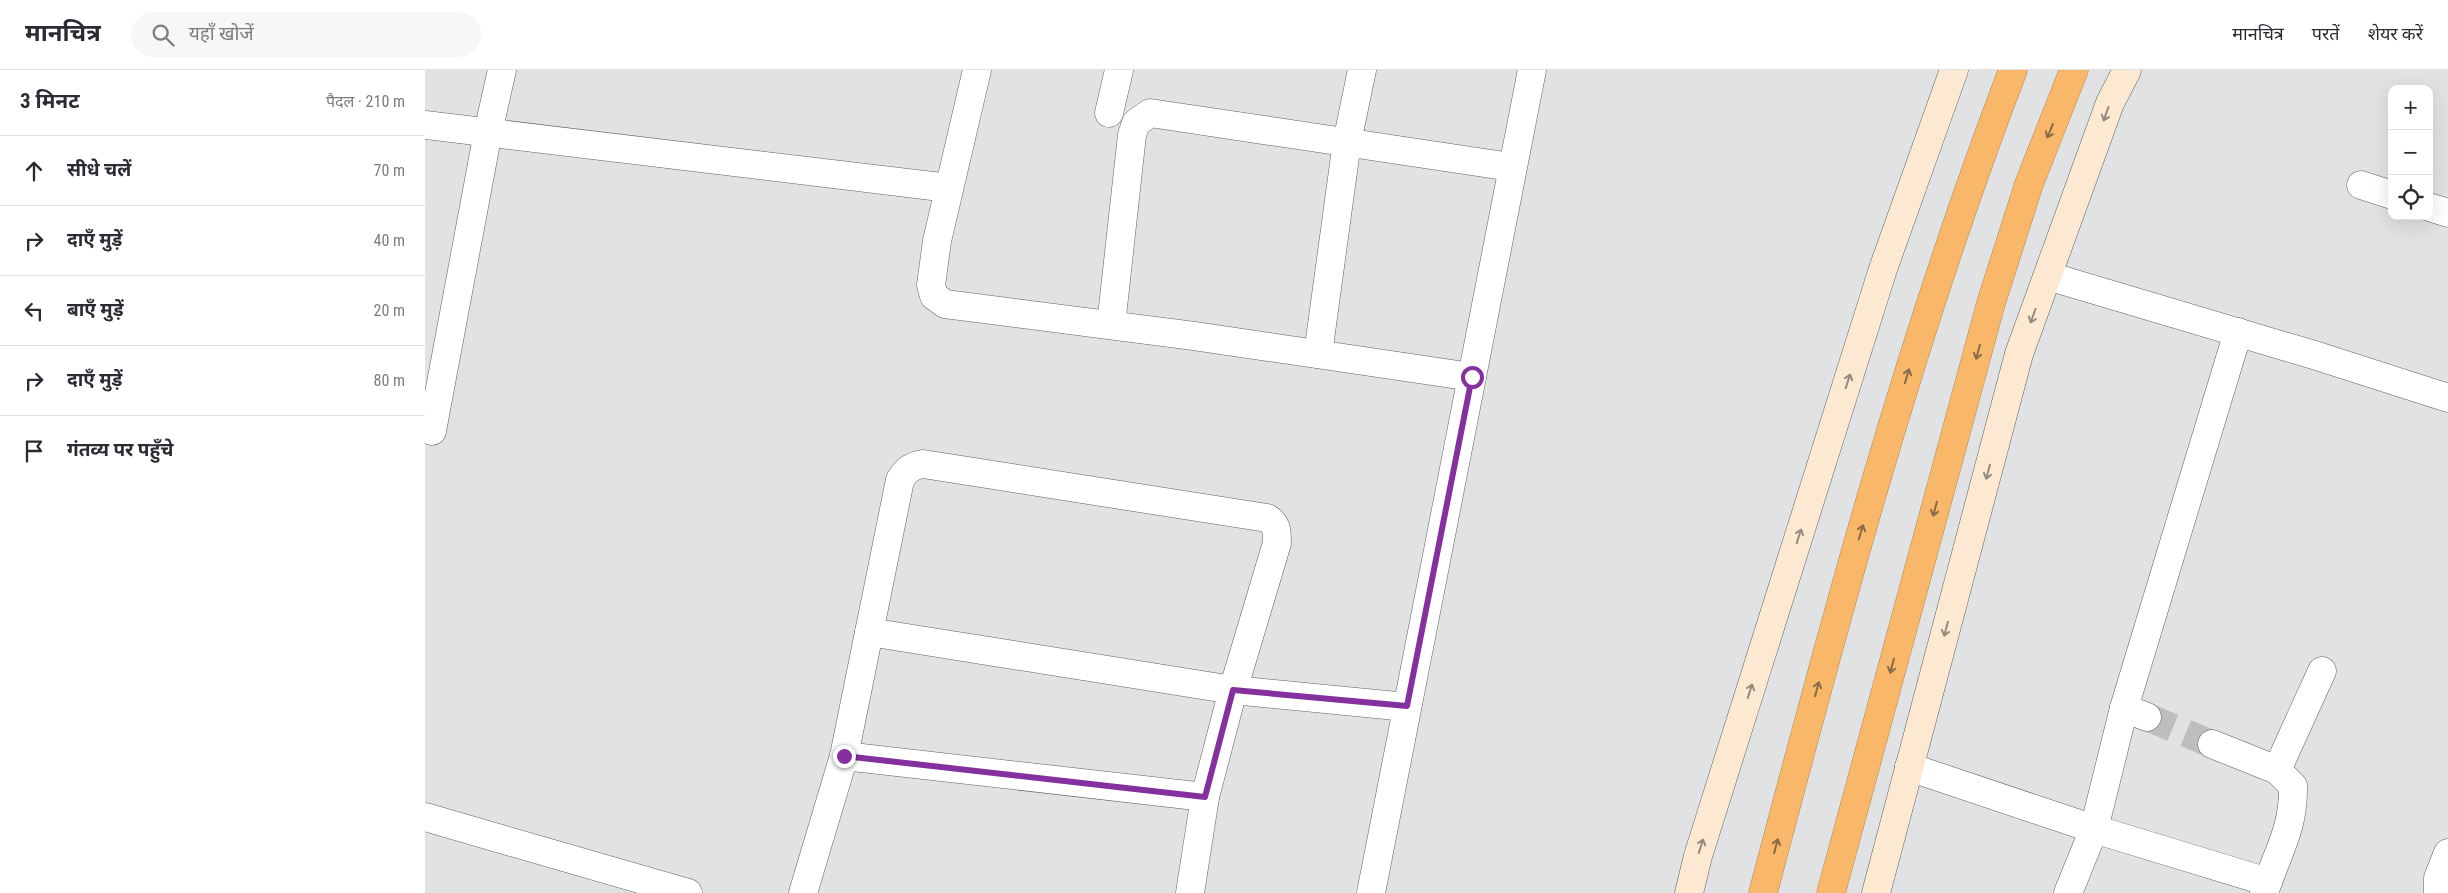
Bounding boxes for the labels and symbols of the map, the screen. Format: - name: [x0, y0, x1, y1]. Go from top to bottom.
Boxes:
- one-way arrow: [2101, 106, 2110, 121]
- one-way arrow: [2044, 124, 2053, 139]
- one-way arrow: [2028, 308, 2037, 323]
- one-way arrow: [1972, 344, 1982, 360]
- route start: [1461, 366, 1484, 389]
- one-way arrow: [1903, 369, 1913, 385]
- one-way arrow: [1843, 373, 1853, 389]
- one-way arrow: [1983, 464, 1992, 480]
- one-way arrow: [1930, 501, 1939, 517]
- one-way arrow: [1856, 525, 1866, 541]
- one-way arrow: [1795, 529, 1804, 544]
- one-way arrow: [1941, 621, 1950, 637]
- one-way arrow: [1887, 658, 1897, 674]
- one-way arrow: [1813, 681, 1822, 697]
- one-way arrow: [1746, 684, 1755, 699]
- route end: [833, 745, 856, 768]
- one-way arrow: [1697, 838, 1707, 854]
- one-way arrow: [1772, 838, 1781, 854]

